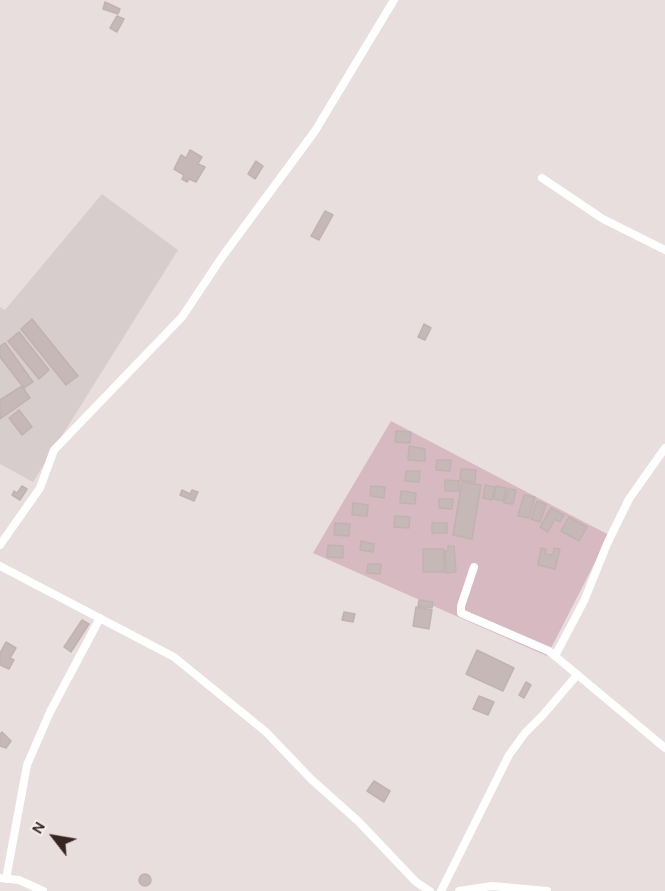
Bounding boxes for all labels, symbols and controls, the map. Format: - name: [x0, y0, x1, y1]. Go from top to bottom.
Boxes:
- north arrow: [24, 807, 84, 867]
- text: N: [27, 818, 49, 837]

